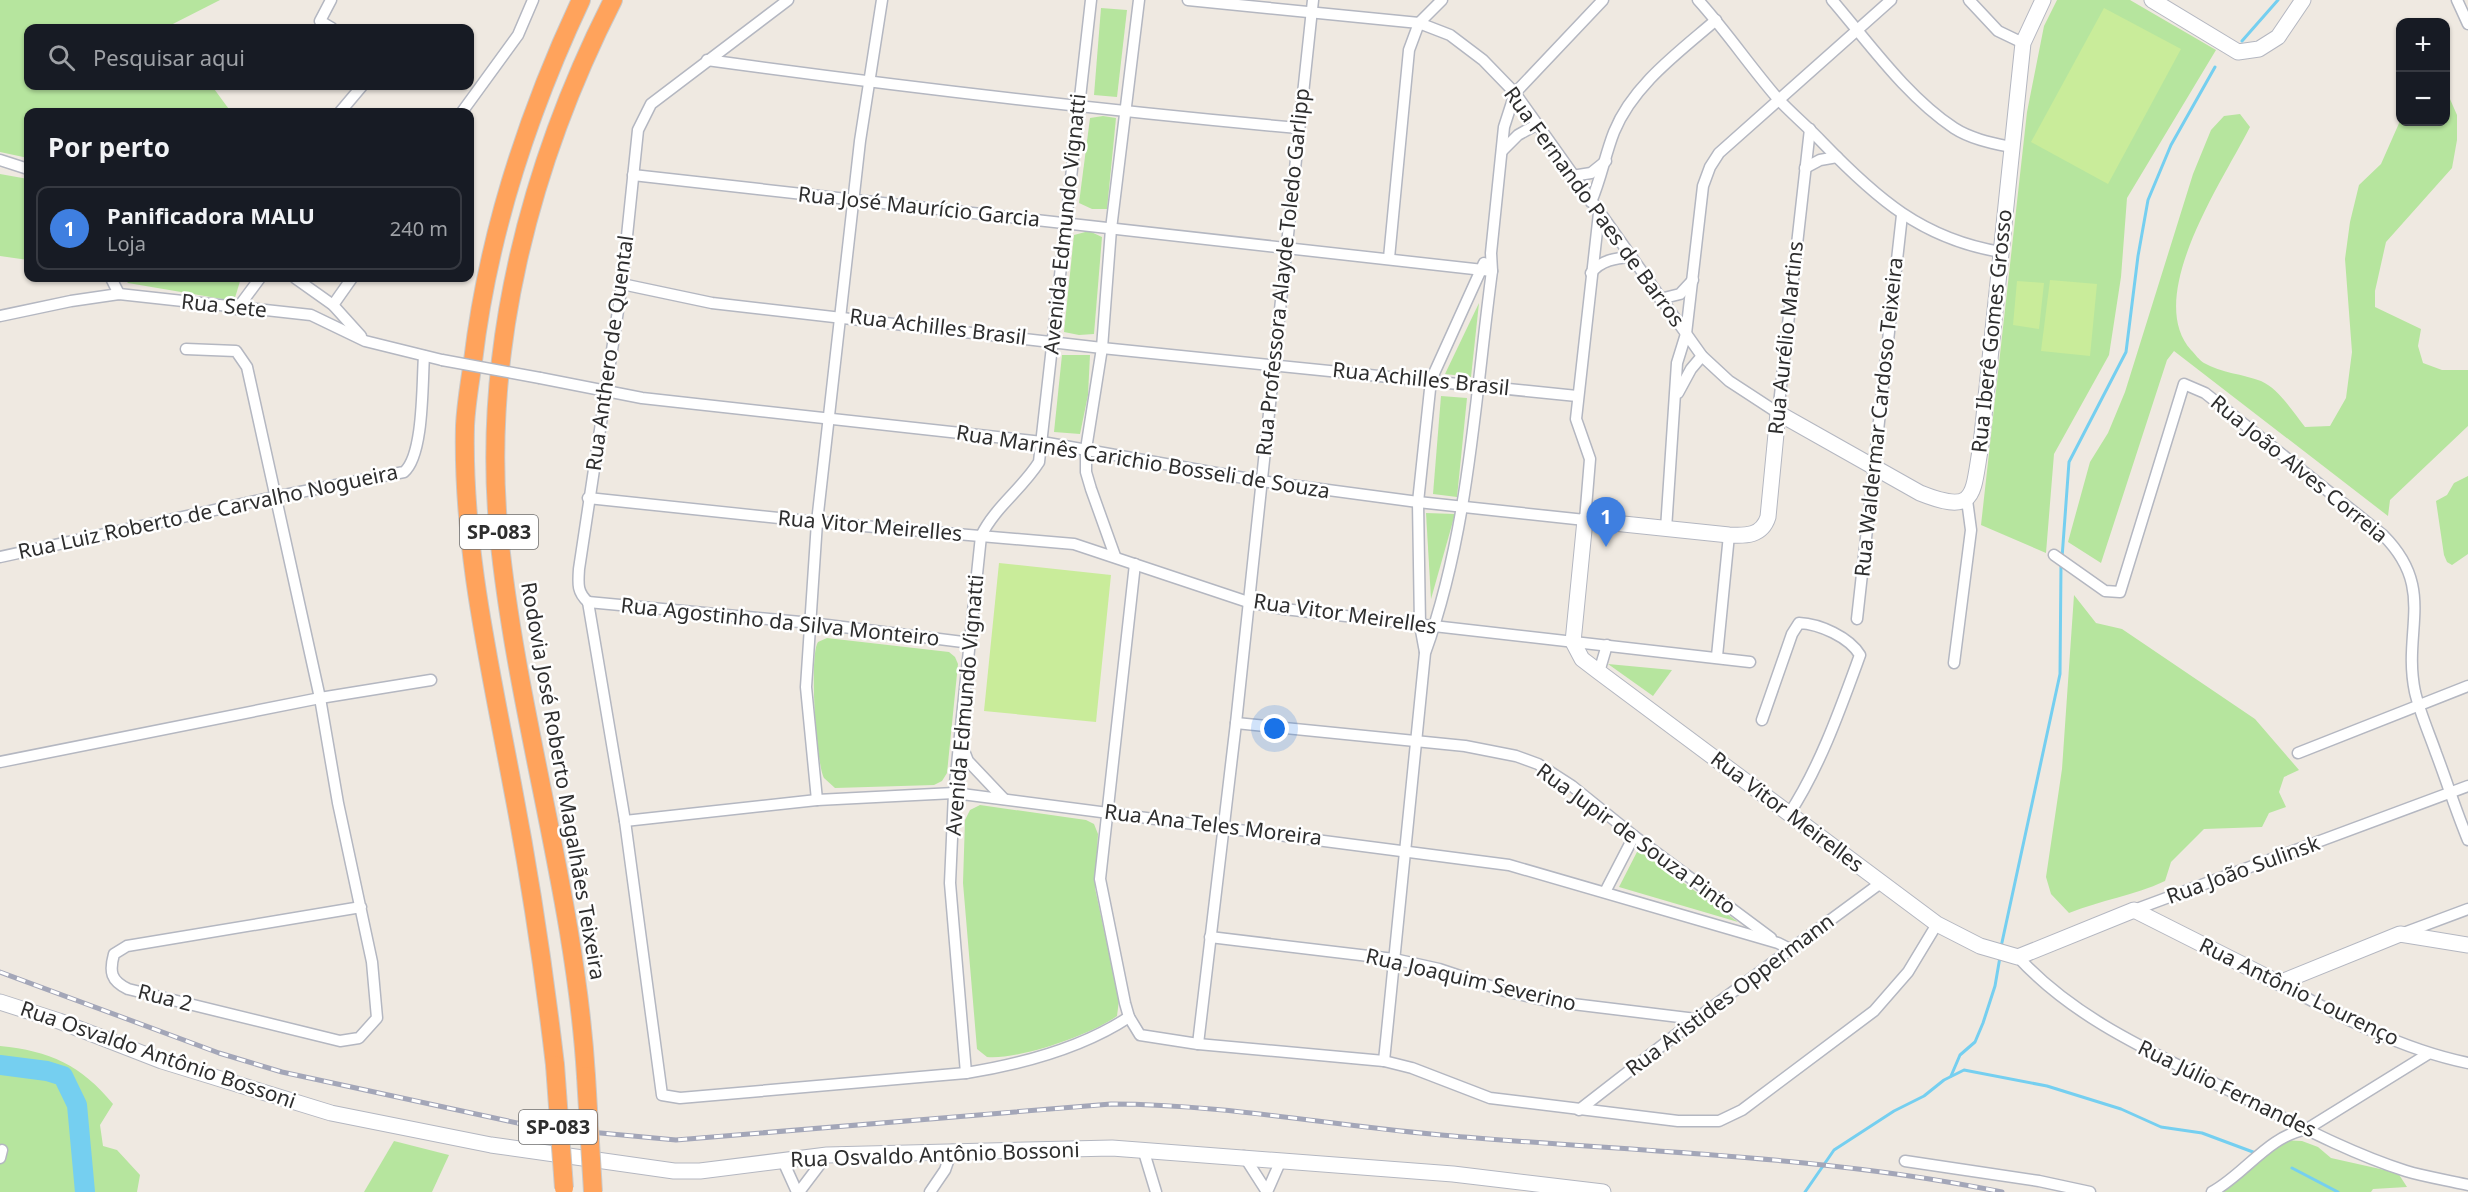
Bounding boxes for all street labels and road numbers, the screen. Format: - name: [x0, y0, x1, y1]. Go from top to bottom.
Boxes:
- street label: Rua Fernando Paes de Barros: [1498, 81, 1692, 332]
- street label: Rua Professora Alayde Toledo Garlipp: [1249, 87, 1315, 457]
- street label: Avenida Edmundo Vignatti: [1036, 92, 1092, 356]
- street label: Rua José Maurício Garcia: [797, 179, 1042, 233]
- street label: Rua Iberê Gomes Grosso: [1964, 208, 2018, 454]
- street label: Rua Anthero de Quental: [579, 233, 639, 473]
- street label: Rua Aurélio Martins: [1761, 240, 1809, 436]
- street label: Rua Waldermar Cardoso Teixeira: [1847, 256, 1909, 578]
- street label: Rua Sete: [180, 287, 268, 323]
- street label: Rua Achilles Brasil: [848, 301, 1028, 351]
- street label: Rua Achilles Brasil: [1331, 355, 1511, 401]
- street label: Rua João Alves Correia: [2205, 388, 2394, 548]
- street label: Rua Marinês Carichio Bosseli de Souza: [954, 418, 1332, 504]
- street label: Rua Luiz Roberto de Carvalho Nogueira: [15, 457, 400, 565]
- street label: Rua Vitor Meirelles: [777, 503, 963, 547]
- road number: SP-083: [460, 515, 538, 549]
- street label: Avenida Edmundo Vignatti: [939, 573, 989, 837]
- street label: Rodovia José Roberto Magalhães Teixeira: [515, 580, 613, 982]
- street label: Rua Vitor Meirelles: [1252, 586, 1439, 640]
- street label: Rua Agostinho da Silva Monteiro: [619, 590, 941, 652]
- street label: Rua Vitor Meirelles: [1705, 744, 1870, 878]
- street label: Rua Jupir de Souza Pinto: [1531, 756, 1742, 920]
- street label: Rua Ana Teles Moreira: [1103, 797, 1324, 851]
- street label: Rua João Sulinsk: [2162, 828, 2324, 910]
- street label: Rua Aristides Oppermann: [1619, 907, 1839, 1082]
- street label: Rua Antônio Lourenço: [2195, 930, 2404, 1052]
- street label: Rua Joaquim Severino: [1363, 941, 1579, 1017]
- street label: Rua 2: [135, 977, 195, 1017]
- street label: Rua Osvaldo Antônio Bossoni: [17, 994, 300, 1114]
- street label: Rua Júlio Fernandes: [2134, 1033, 2321, 1143]
- road number: SP-083: [519, 1110, 597, 1144]
- street label: Rua Osvaldo Antônio Bossoni: [790, 1135, 1080, 1173]

